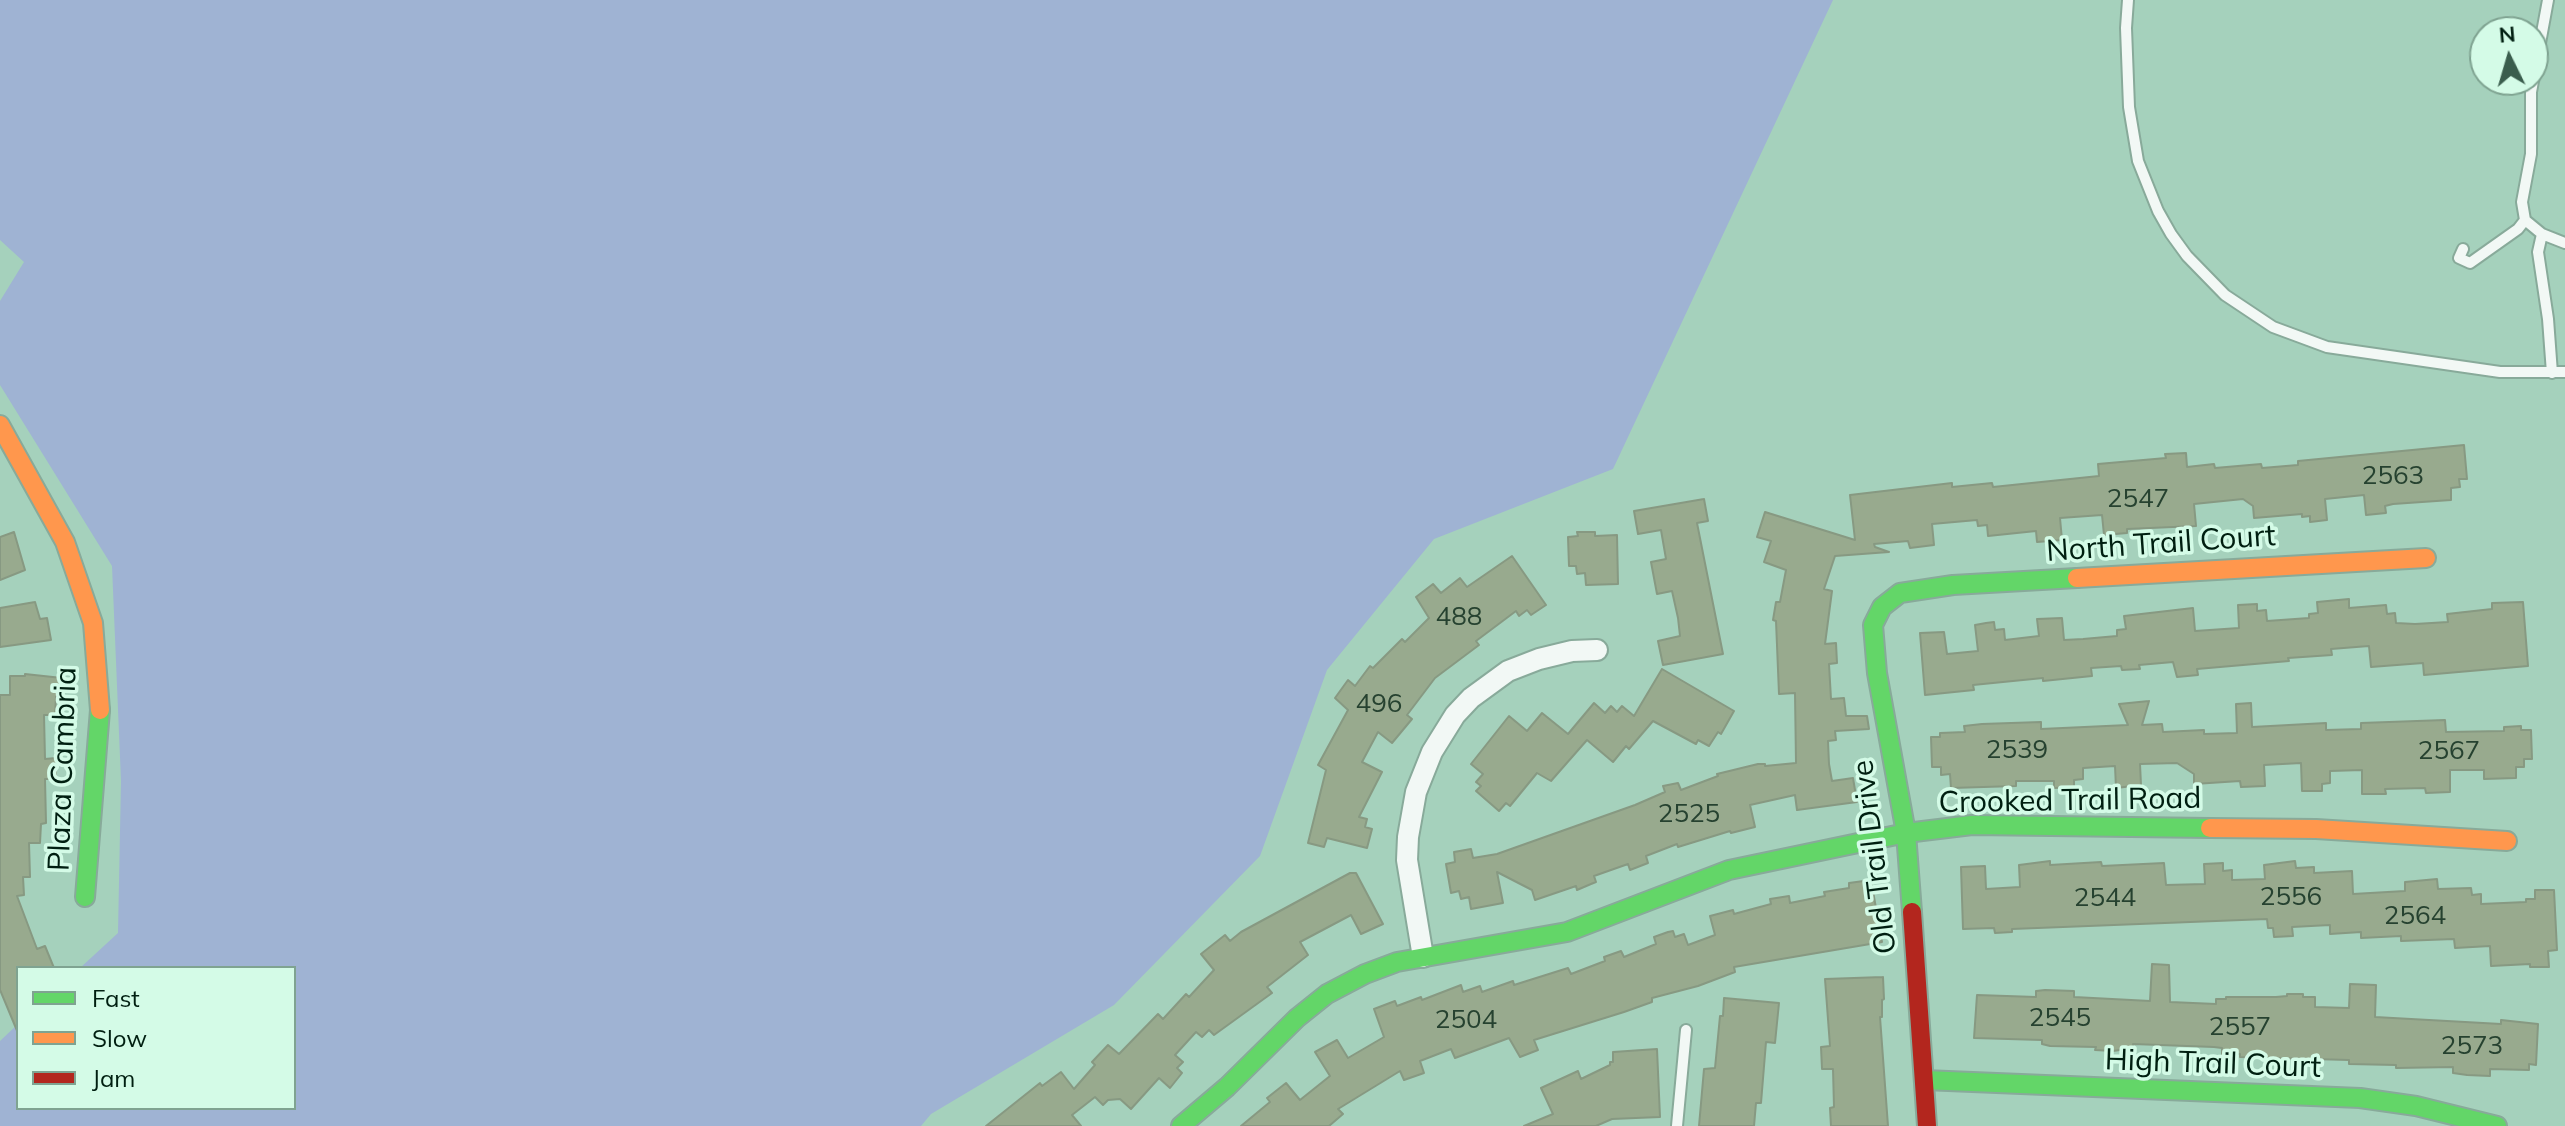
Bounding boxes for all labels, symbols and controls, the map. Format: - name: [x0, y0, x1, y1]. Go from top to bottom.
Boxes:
- north arrow: [2469, 16, 2549, 96]
- text: N: [2498, 19, 2517, 49]
- house number: 2563: [2362, 460, 2424, 492]
- house number: 2547: [2107, 483, 2169, 515]
- street label: North Trail Court: [2045, 518, 2277, 570]
- house number: 488: [1436, 601, 1482, 633]
- street label: Plaza Cambria: [41, 666, 85, 872]
- house number: 496: [1356, 688, 1402, 720]
- house number: 2539: [1986, 734, 2048, 766]
- house number: 2567: [2418, 735, 2480, 767]
- street label: Old Trail Drive: [1845, 758, 1905, 956]
- street label: Crooked Trail Road: [1938, 781, 2202, 821]
- house number: 2525: [1658, 798, 1720, 830]
- house number: 2556: [2260, 881, 2322, 913]
- house number: 2544: [2074, 882, 2136, 914]
- house number: 2564: [2384, 900, 2446, 932]
- legend: [16, 966, 296, 1110]
- text: Fast: [92, 983, 140, 1013]
- house number: 2545: [2029, 1002, 2091, 1034]
- house number: 2504: [1435, 1004, 1497, 1036]
- house number: 2557: [2209, 1011, 2271, 1043]
- text: Slow: [92, 1023, 147, 1053]
- house number: 2573: [2441, 1030, 2503, 1062]
- street label: High Trail Court: [2104, 1042, 2322, 1086]
- text: Jam: [92, 1063, 135, 1093]

